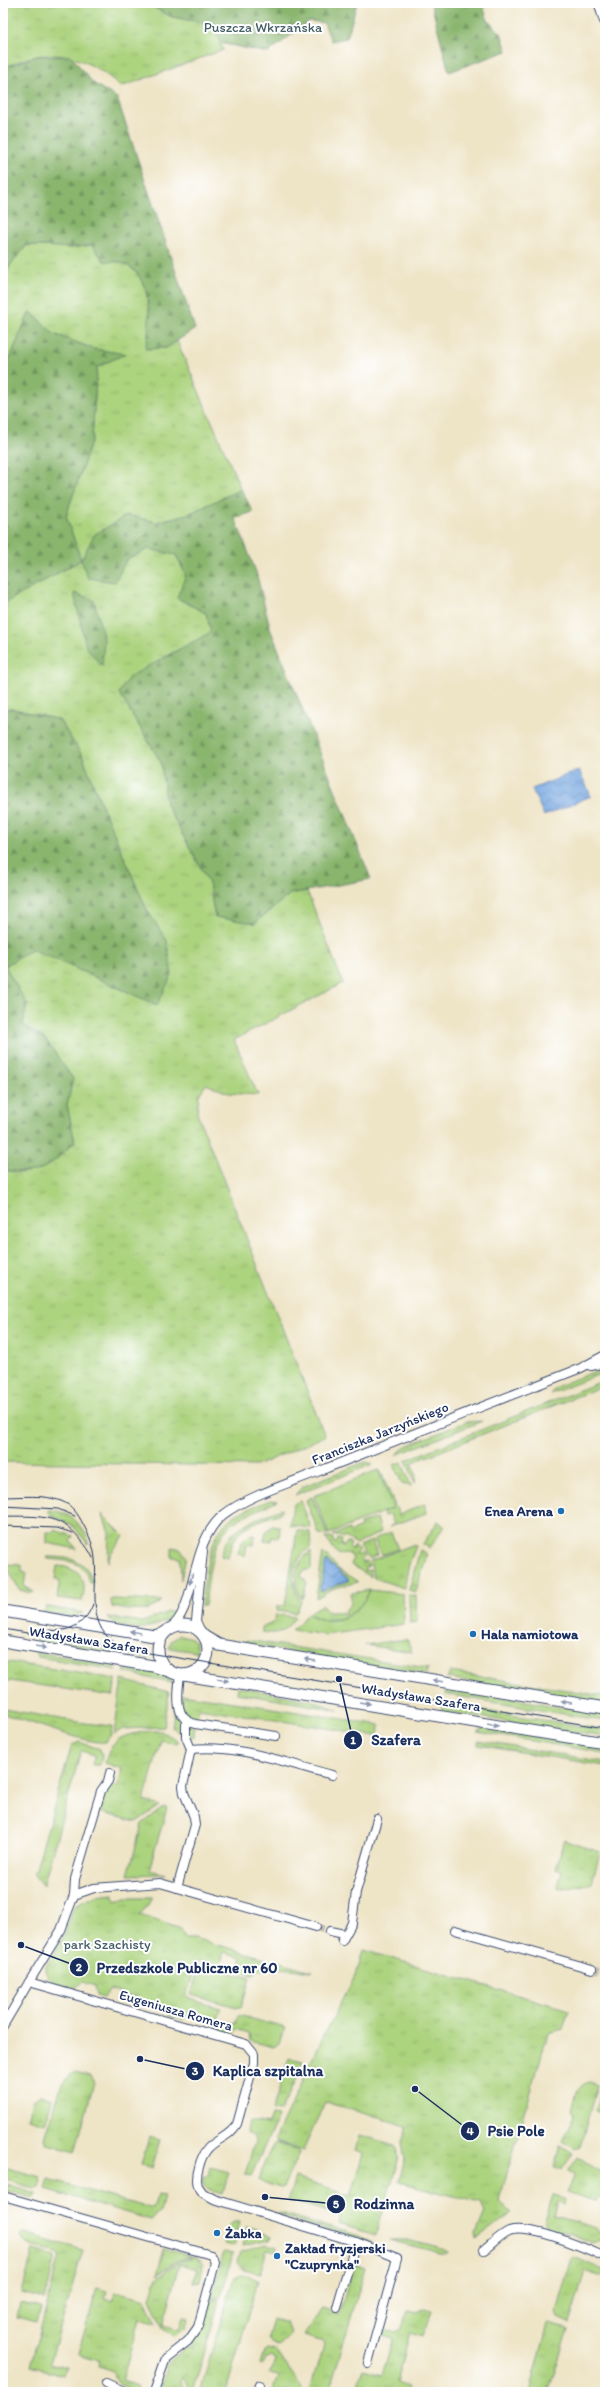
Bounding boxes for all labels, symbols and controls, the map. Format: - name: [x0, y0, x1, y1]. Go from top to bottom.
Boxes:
- park label: Puszcza Wkrzańska: [204, 19, 323, 36]
- street label: Franciszka Jarzyńskiego: [309, 1398, 451, 1469]
- place label: Enea Arena: [484, 1503, 554, 1520]
- marker: Enea Arena: [556, 1506, 566, 1516]
- one-way arrow: [188, 1573, 194, 1586]
- street label: Władysława Szafera: [28, 1623, 151, 1658]
- place label: Hala namiotowa: [481, 1626, 579, 1643]
- one-way arrow: [129, 1629, 141, 1635]
- marker: Hala namiotowa: [468, 1629, 478, 1639]
- one-way arrow: [35, 1645, 48, 1651]
- one-way arrow: [304, 1657, 316, 1663]
- one-way arrow: [216, 1677, 229, 1683]
- one-way arrow: [432, 1678, 444, 1684]
- street label: Władysława Szafera: [360, 1680, 483, 1715]
- one-way arrow: [560, 1699, 573, 1705]
- one-way arrow: [358, 1701, 371, 1707]
- one-way arrow: [487, 1722, 499, 1728]
- callout: Szafera: [343, 1726, 429, 1753]
- text: Szafera: [371, 1731, 421, 1749]
- text: 1: [350, 1733, 356, 1747]
- park label: park Szachisty: [63, 1936, 151, 1953]
- callout: Przedszkole Publiczne nr 60: [69, 1954, 286, 1981]
- text: Przedszkole Publiczne nr 60: [97, 1959, 277, 1977]
- text: 2: [76, 1960, 83, 1974]
- street label: Eugeniusza Romera: [117, 1986, 234, 2035]
- callout: Kaplica szpitalna: [185, 2057, 331, 2084]
- text: Kaplica szpitalna: [213, 2062, 323, 2081]
- text: 3: [192, 2064, 199, 2078]
- callout: Psie Pole: [460, 2117, 553, 2144]
- text: Psie Pole: [487, 2122, 545, 2140]
- text: 4: [466, 2124, 474, 2138]
- callout: Rodzinna: [326, 2190, 423, 2217]
- text: Rodzinna: [354, 2195, 414, 2213]
- text: 5: [333, 2197, 340, 2211]
- place label: Żabka: [225, 2225, 262, 2242]
- marker: Żabka: [212, 2228, 222, 2238]
- place label: Zakład fryzjerski "Czuprynka": [285, 2240, 386, 2273]
- marker: Zakład fryzjerski "Czuprynka": [272, 2251, 282, 2261]

